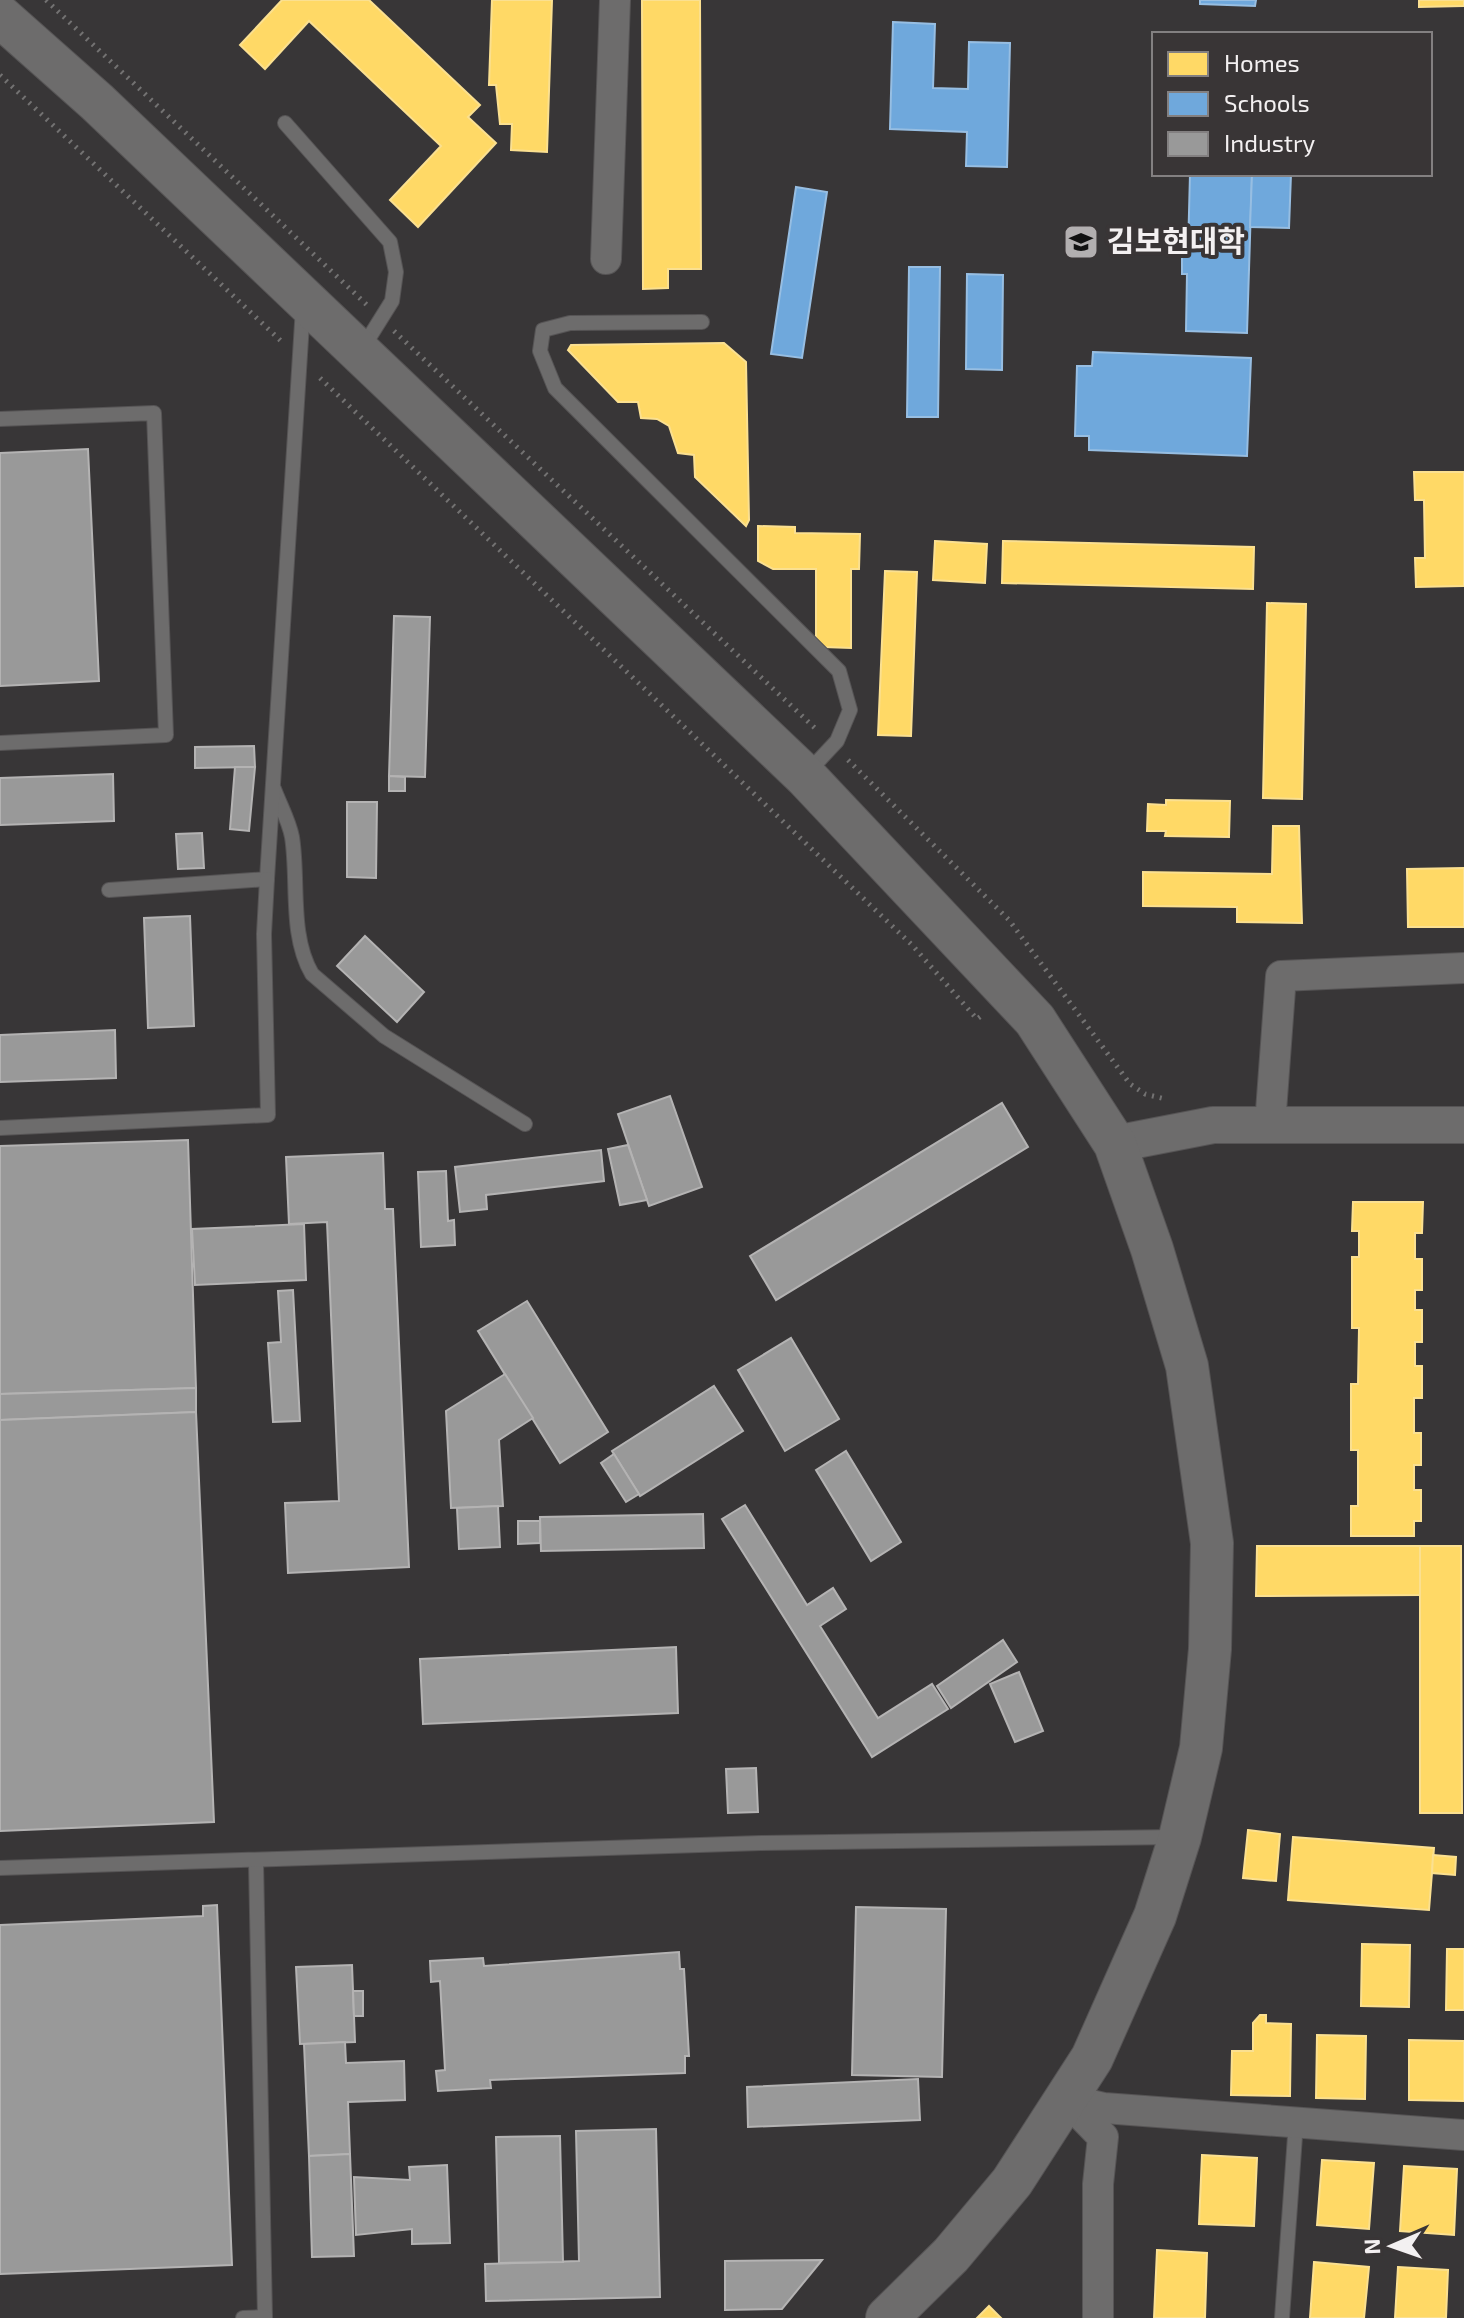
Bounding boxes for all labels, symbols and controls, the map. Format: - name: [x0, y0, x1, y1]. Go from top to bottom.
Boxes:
- legend: [1152, 32, 1432, 176]
- text: Homes: [1224, 48, 1300, 77]
- text: Schools: [1224, 88, 1310, 117]
- text: Industry: [1224, 128, 1316, 157]
- place label: 김보현대학: [1107, 222, 1245, 258]
- school or university icon: 김보현대학: [1062, 223, 1100, 261]
- north arrow: [1352, 2206, 1432, 2286]
- text: N: [1358, 2238, 1384, 2255]

